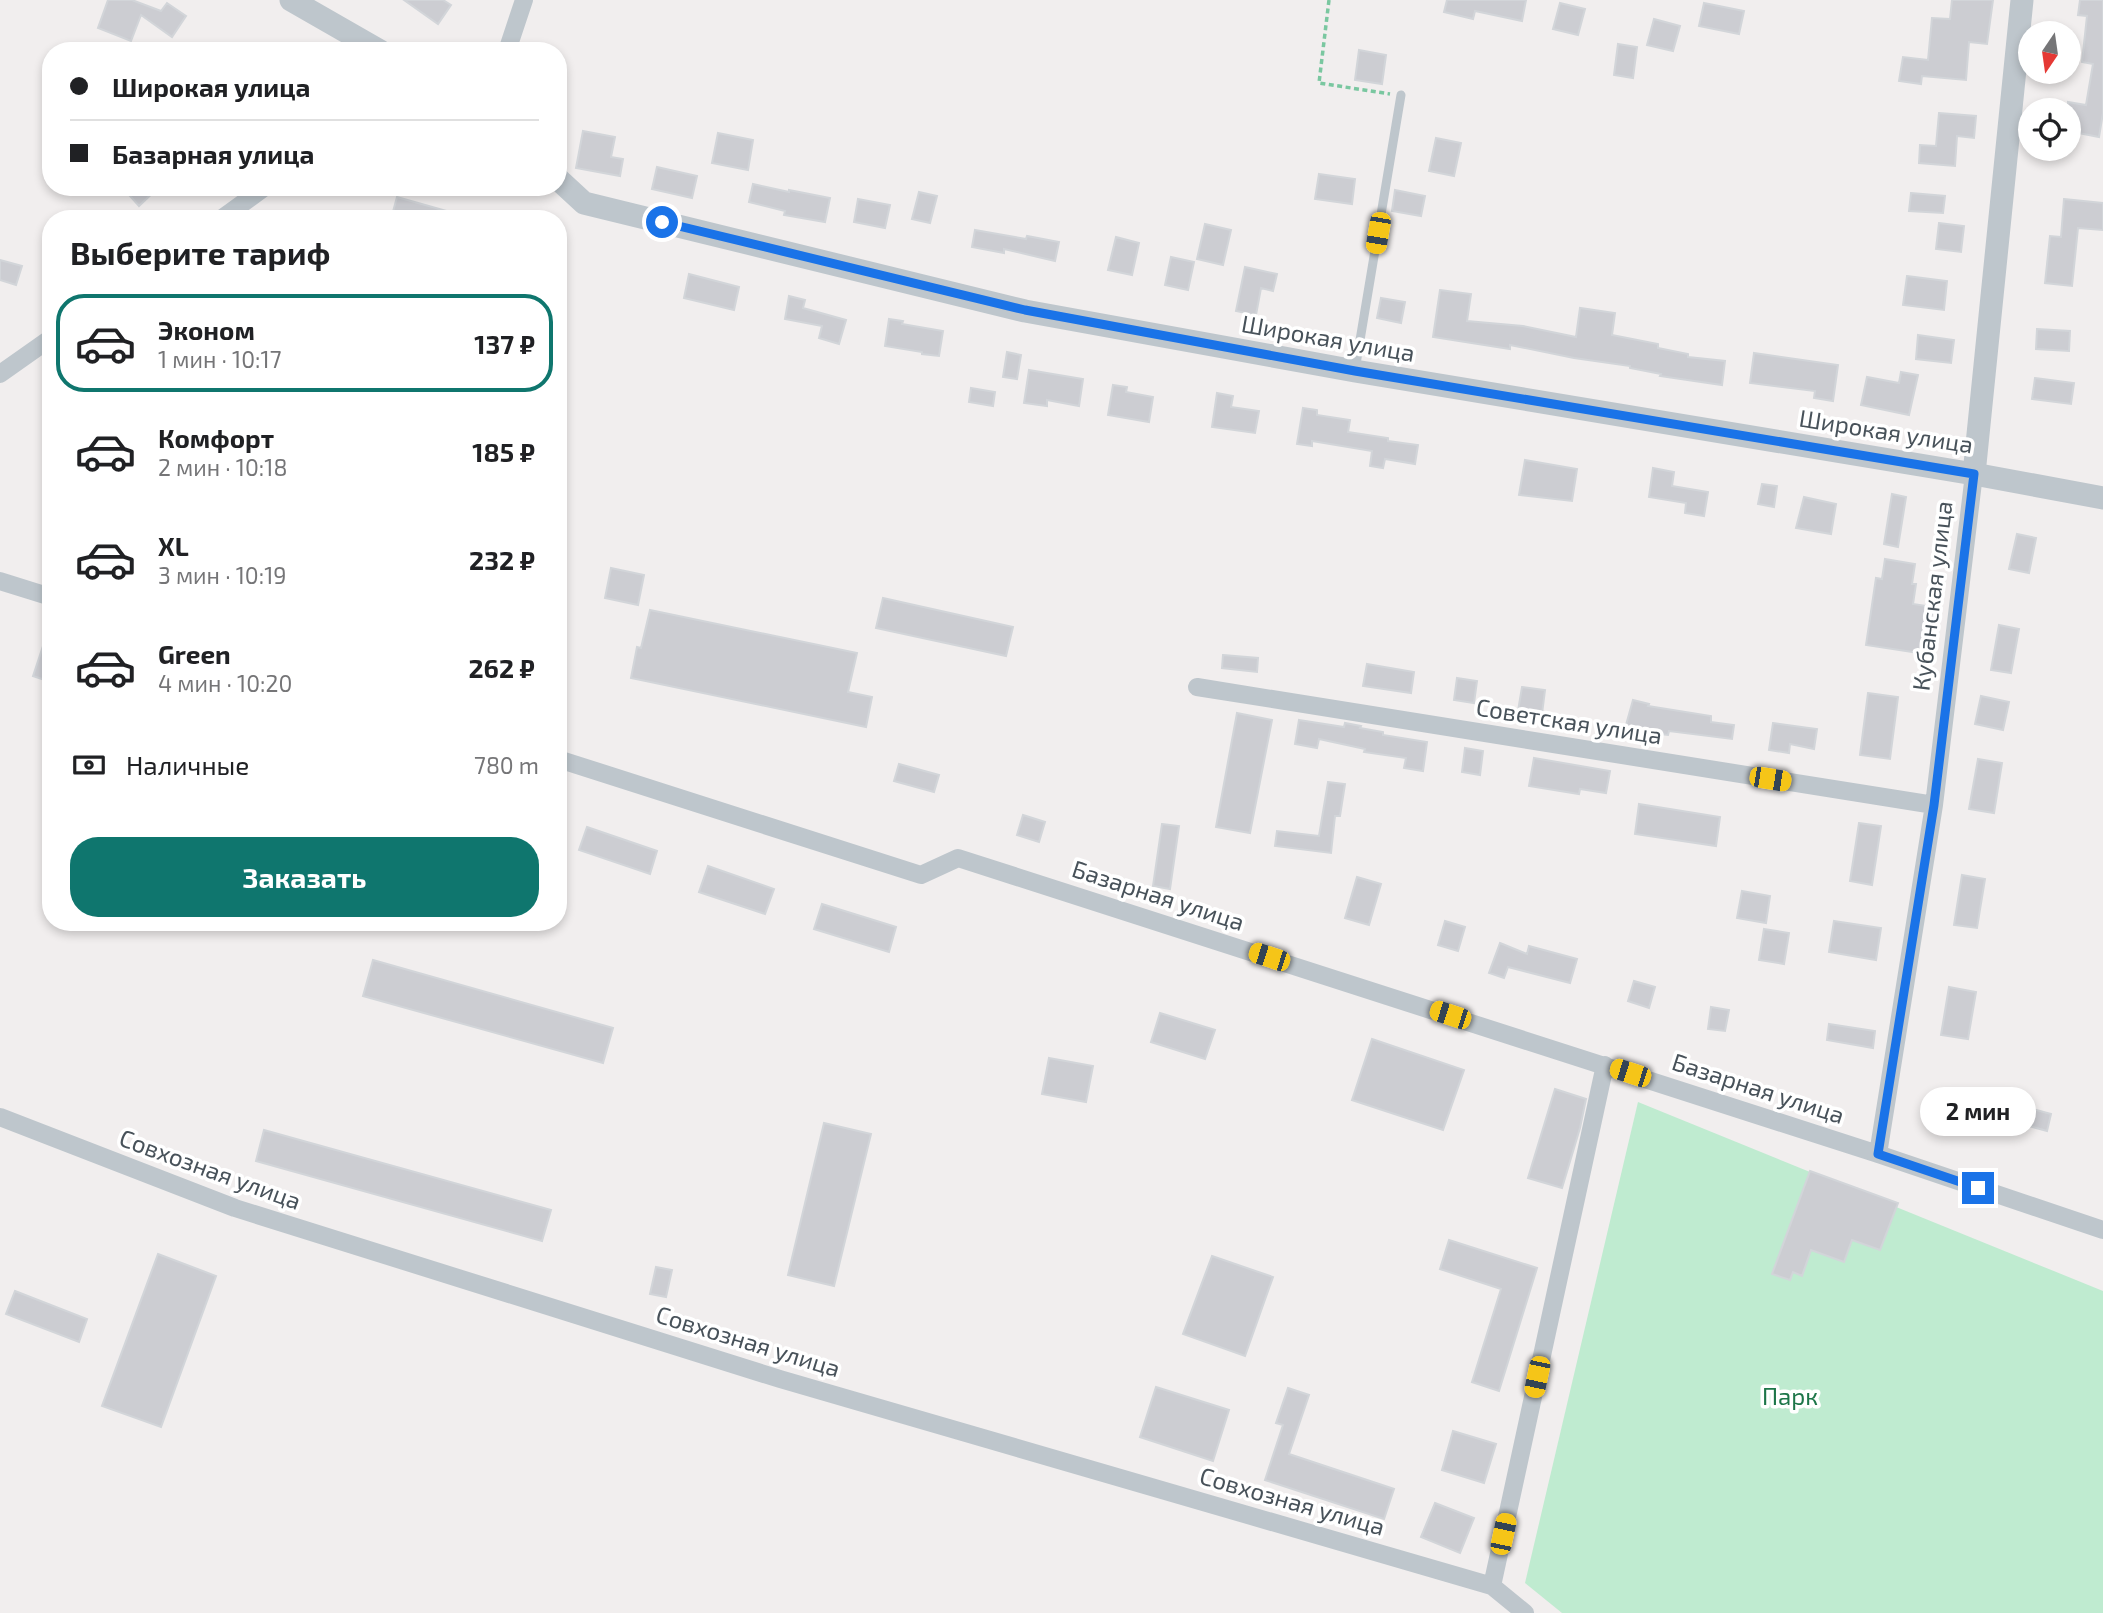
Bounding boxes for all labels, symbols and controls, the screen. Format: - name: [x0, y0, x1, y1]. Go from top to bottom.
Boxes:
- north arrow: [2018, 21, 2081, 84]
- map controls: [2018, 21, 2081, 161]
- text: Широкая улица: [112, 71, 310, 102]
- button: locate: [2018, 98, 2081, 161]
- text: Базарная улица: [112, 138, 314, 169]
- route start: [646, 206, 678, 238]
- car: [1365, 210, 1392, 256]
- text: Выберите тариф: [70, 233, 330, 271]
- street label: Широкая улица: [1239, 308, 1417, 368]
- icon: car: [74, 312, 137, 375]
- text: Эконом: [158, 314, 255, 345]
- text: 137 ₽: [474, 328, 535, 359]
- text: 1 мин · 10:17: [158, 345, 281, 373]
- street label: Широкая улица: [1797, 402, 1975, 460]
- icon: car: [74, 420, 137, 483]
- text: Комфорт: [158, 422, 274, 453]
- text: 185 ₽: [472, 436, 535, 467]
- text: 2 мин · 10:18: [158, 453, 287, 481]
- street label: Кубанская улица: [1905, 499, 1959, 693]
- icon: car: [74, 528, 137, 591]
- text: XL: [158, 530, 189, 561]
- text: 232 ₽: [469, 544, 535, 575]
- text: 3 мин · 10:19: [158, 561, 286, 589]
- icon: car: [74, 636, 137, 699]
- text: Green: [158, 638, 231, 669]
- text: 262 ₽: [468, 652, 535, 683]
- text: 4 мин · 10:20: [158, 669, 292, 697]
- street label: Советская улица: [1474, 692, 1664, 751]
- icon: cash: [70, 746, 108, 784]
- text: Наличные: [126, 749, 249, 780]
- text: 780 m: [474, 751, 539, 779]
- car: [1748, 765, 1793, 793]
- button: Заказать: [70, 837, 539, 917]
- street label: Базарная улица: [1068, 853, 1248, 937]
- car: [1246, 941, 1293, 973]
- car: [1427, 999, 1474, 1031]
- street label: Базарная улица: [1668, 1046, 1848, 1130]
- car: [1607, 1057, 1654, 1089]
- callout: 2 мин: [1920, 1086, 2036, 1136]
- text: 2 мин: [1946, 1097, 2010, 1125]
- street label: Совхозная улица: [115, 1122, 305, 1216]
- route end: [1962, 1172, 1994, 1204]
- street label: Совхозная улица: [653, 1299, 844, 1383]
- car: [1523, 1354, 1552, 1400]
- park label: Парк: [1762, 1381, 1818, 1410]
- street label: Совхозная улица: [1196, 1460, 1388, 1542]
- car: [1489, 1511, 1518, 1557]

